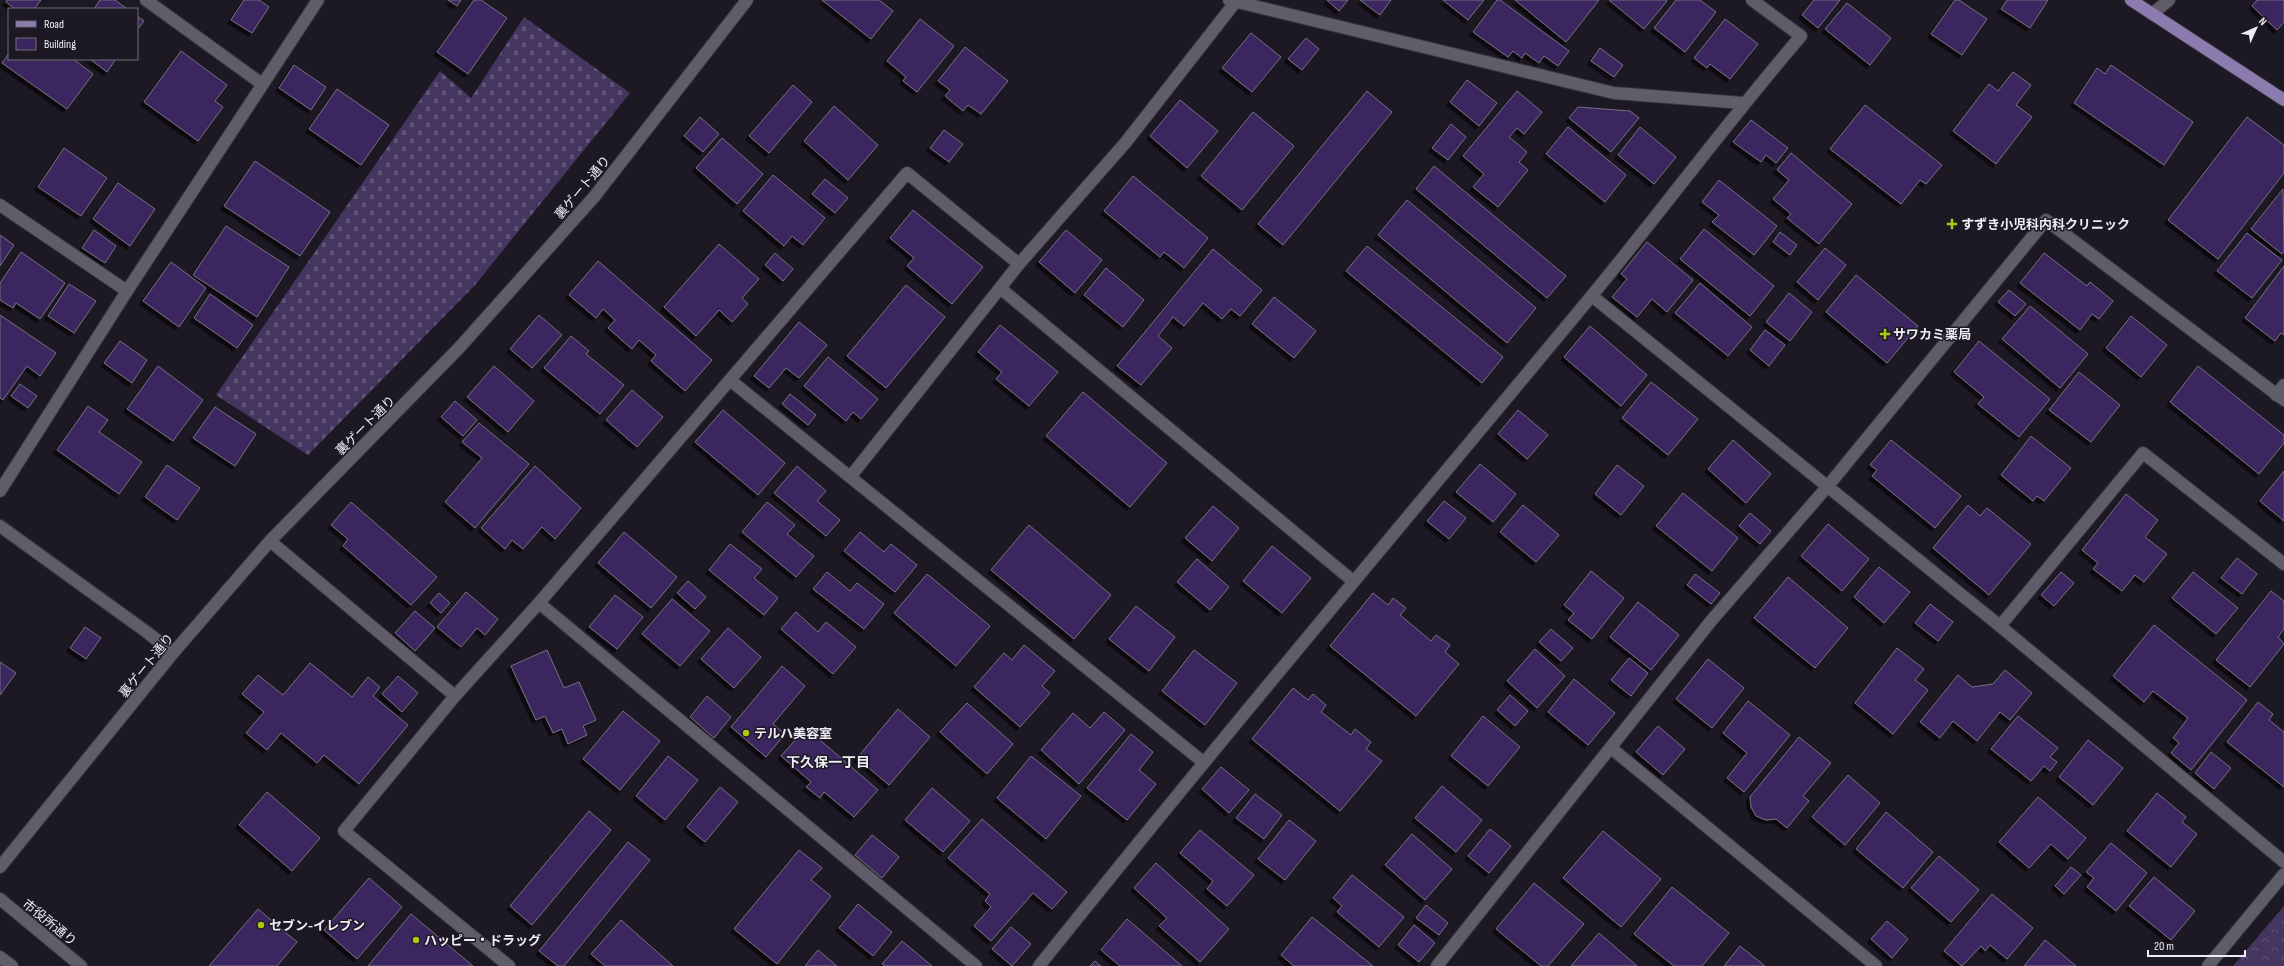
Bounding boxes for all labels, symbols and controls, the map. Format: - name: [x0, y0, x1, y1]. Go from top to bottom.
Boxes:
- legend: [8, 8, 138, 60]
- north arrow: [2236, 8, 2276, 48]
- text: N: [2256, 15, 2269, 28]
- text: Road: [44, 17, 64, 32]
- text: Building: [44, 37, 76, 52]
- street label: 裏ゲート通り: [552, 153, 614, 223]
- place label: すずき小児科内科クリニック: [1961, 217, 2130, 233]
- marker: すずき小児科内科クリニック: [1946, 218, 1958, 230]
- place label: サワカミ薬局: [1893, 327, 1971, 343]
- marker: サワカミ薬局: [1880, 329, 1890, 339]
- street label: 裏ゲート通り: [332, 392, 399, 459]
- street label: 裏ゲート通り: [116, 630, 178, 701]
- place label: テルハ美容室: [754, 726, 832, 742]
- marker: テルハ美容室: [741, 728, 751, 738]
- district label: 下久保一丁目: [786, 754, 870, 771]
- street label: 市役所通り: [19, 896, 80, 949]
- place label: セブン-イレブン: [269, 918, 365, 934]
- marker: セブン-イレブン: [256, 920, 266, 930]
- scale bar: [2148, 932, 2245, 958]
- place label: ハッピー・ドラッグ: [424, 933, 541, 949]
- marker: ハッピー・ドラッグ: [411, 935, 421, 945]
- text: 20 m: [2154, 939, 2174, 954]

